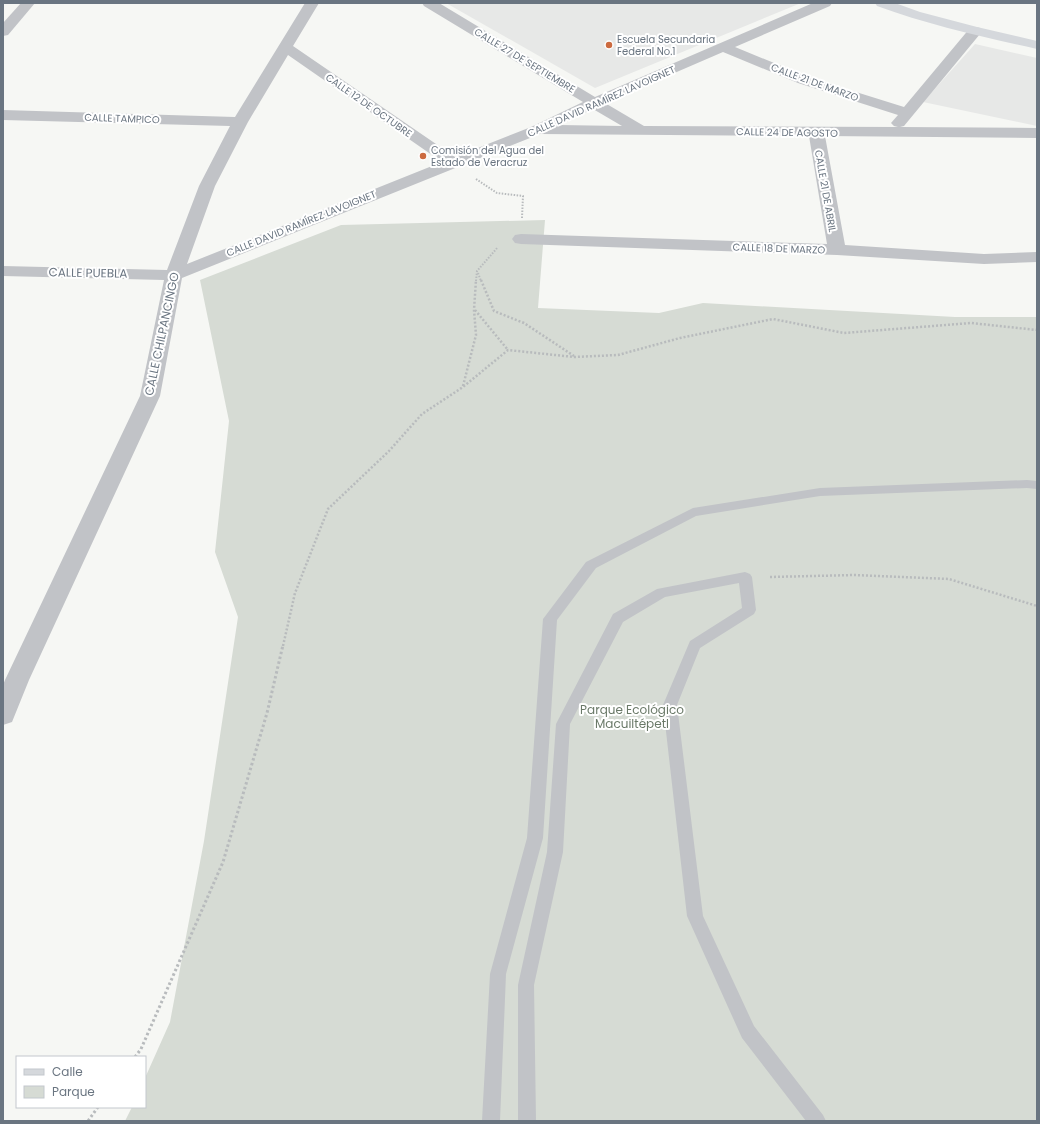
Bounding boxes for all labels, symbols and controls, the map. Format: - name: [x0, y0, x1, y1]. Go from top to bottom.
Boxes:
- street label: CALLE 27 DE SEPTIEMBRE: [471, 24, 578, 97]
- place label: Escuela Secundaria Federal No.1: [617, 32, 715, 59]
- marker: Escuela Secundaria Federal No.1: [604, 40, 614, 50]
- street label: CALLE 21 DE MARZO: [769, 60, 861, 105]
- street label: CALLE DAVID RAMÍREZ LAVOIGNET: [525, 62, 678, 141]
- street label: CALLE 12 DE OCTUBRE: [322, 70, 415, 141]
- street label: CALLE TAMPICO: [84, 110, 160, 127]
- street label: CALLE 24 DE AGOSTO: [736, 124, 838, 141]
- place label: Comisión del Agua del Estado de Veracruz: [431, 143, 544, 170]
- street label: CALLE 21 DE ABRIL: [811, 149, 840, 234]
- marker: Comisión del Agua del Estado de Veracruz: [418, 151, 428, 161]
- street label: CALLE DAVID RAMÍREZ LAVOIGNET: [224, 186, 379, 260]
- street label: CALLE 18 DE MARZO: [732, 239, 826, 258]
- street label: CALLE PUEBLA: [48, 263, 128, 282]
- street label: CALLE CHILPANCINGO: [140, 271, 183, 397]
- park label: Parque Ecológico Macuiltépetl: [580, 701, 684, 732]
- legend: [16, 1056, 146, 1108]
- text: Calle: [52, 1063, 83, 1080]
- text: Parque: [52, 1083, 95, 1100]

